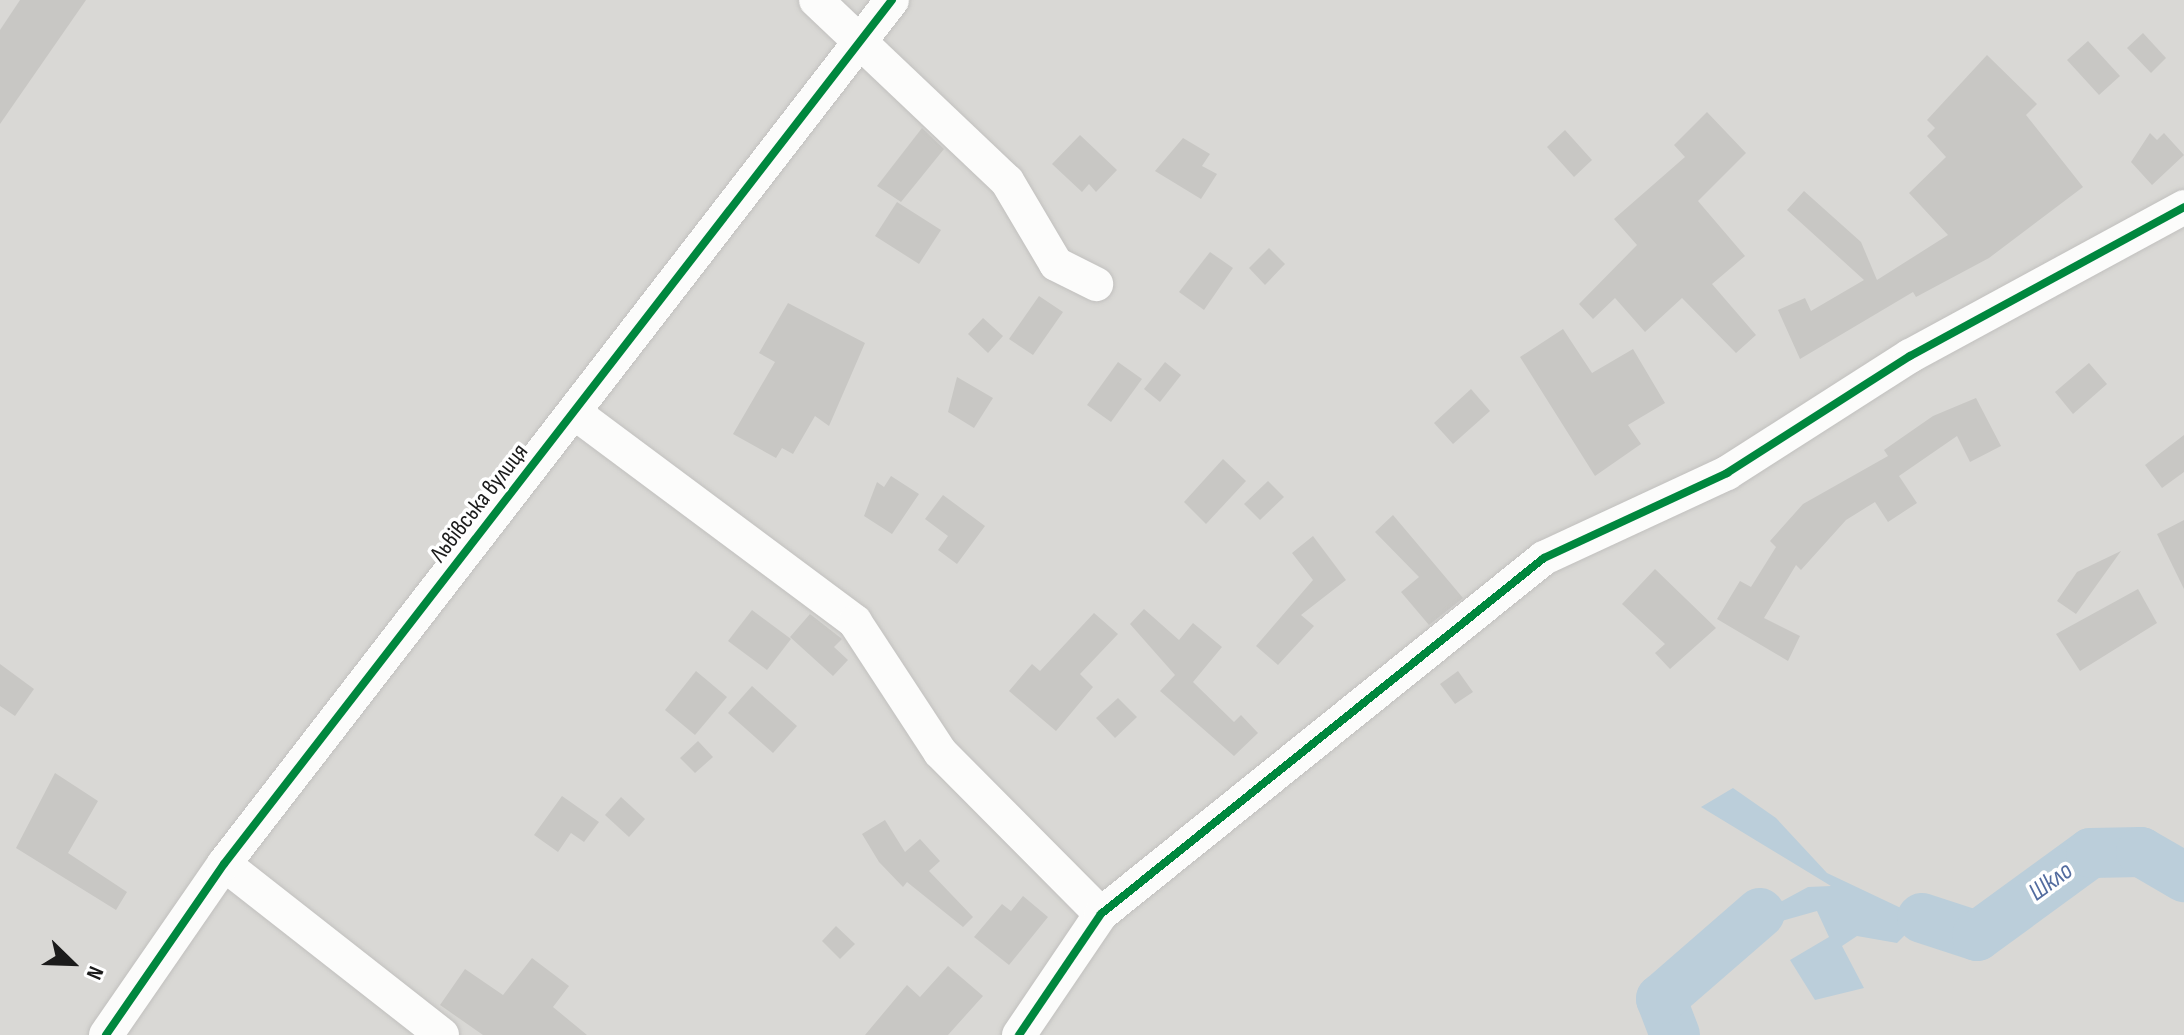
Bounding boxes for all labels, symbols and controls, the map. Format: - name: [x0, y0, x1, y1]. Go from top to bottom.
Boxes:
- street label: Львівська вулиця: [424, 438, 534, 568]
- water label: Шкло: [2023, 856, 2079, 908]
- north arrow: [32, 923, 112, 1003]
- text: N: [80, 962, 109, 983]

